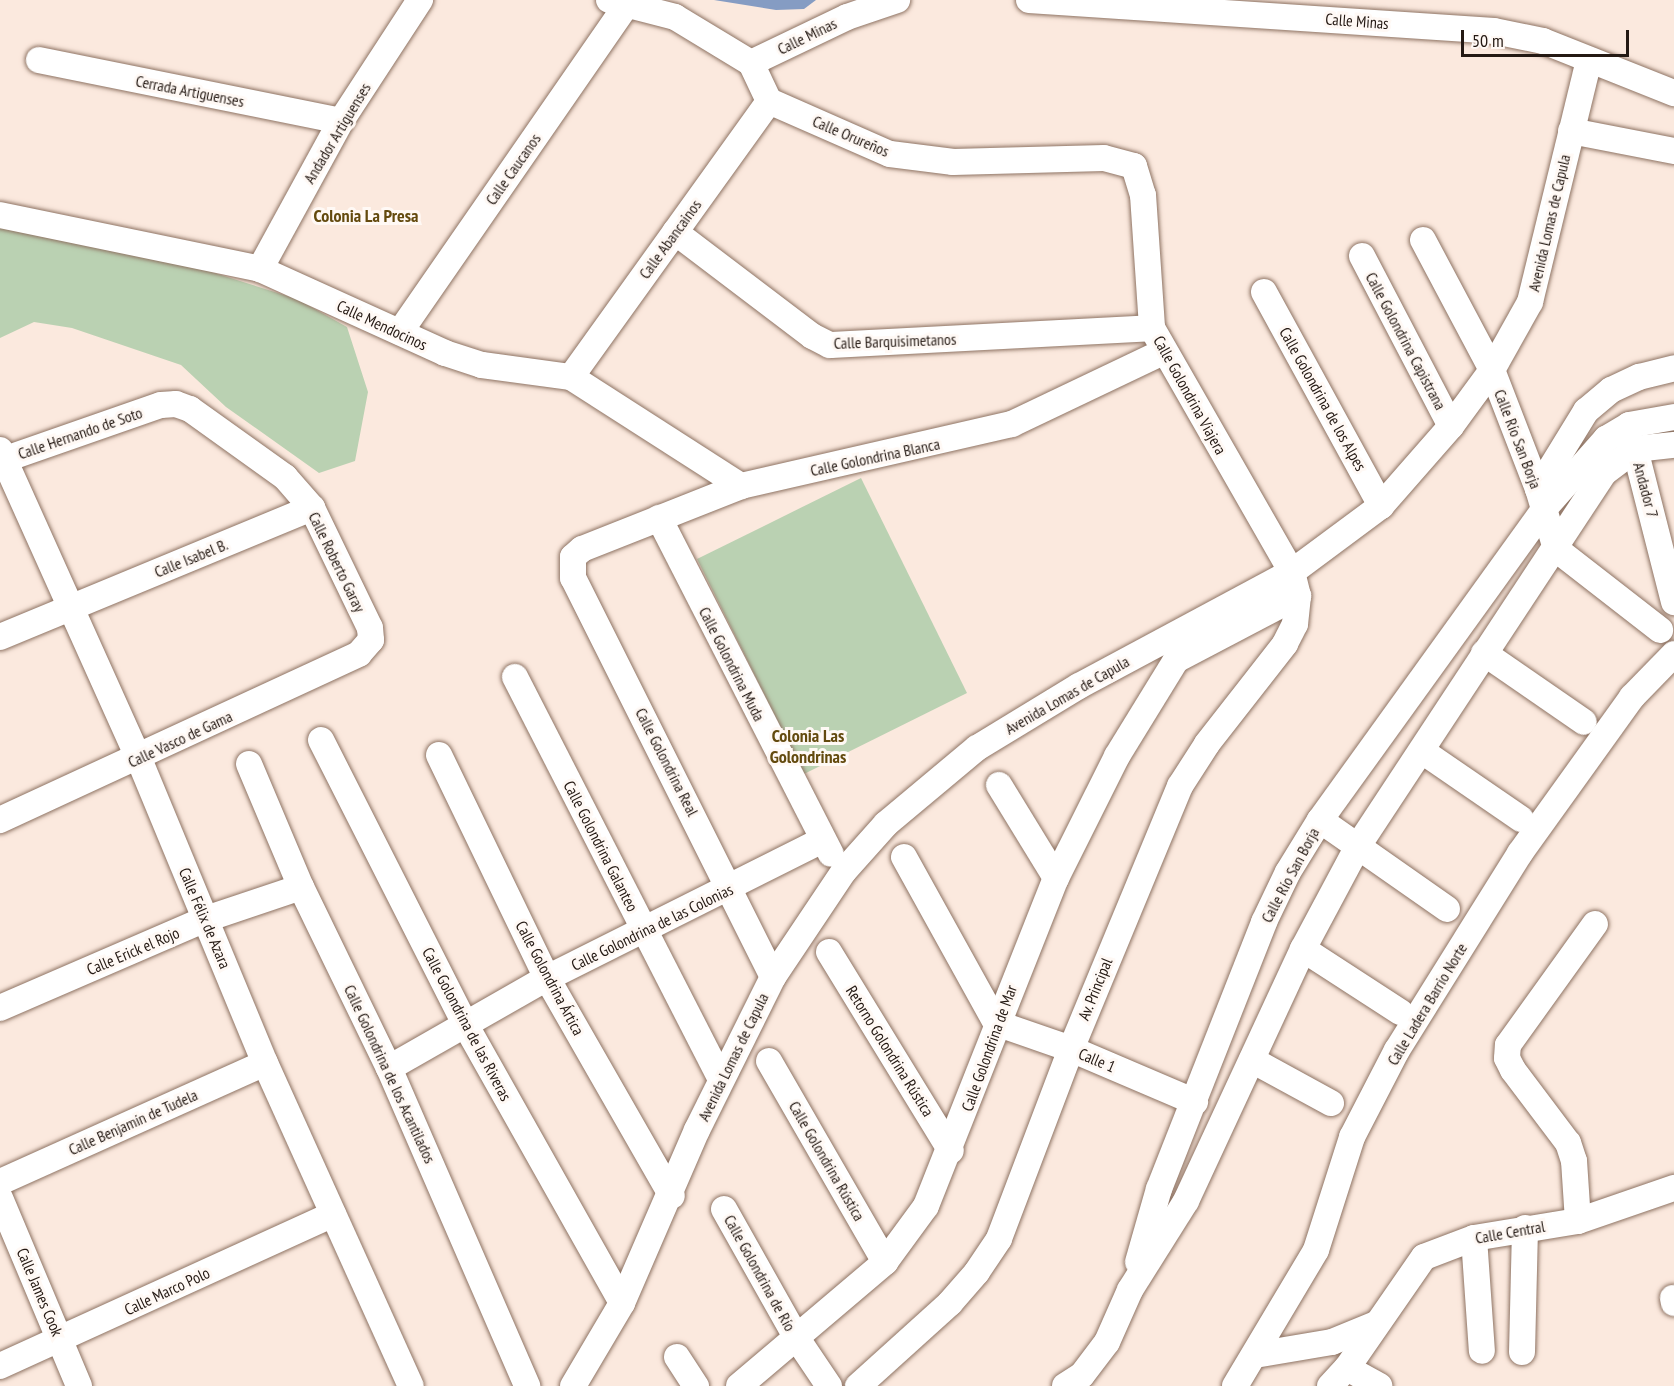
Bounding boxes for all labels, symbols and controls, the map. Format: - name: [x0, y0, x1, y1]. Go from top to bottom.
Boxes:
- street label: Calle Minas: [1325, 9, 1389, 33]
- street label: Calle Minas: [774, 13, 840, 59]
- scale bar: [1464, 18, 1632, 56]
- text: 50 m: [1472, 29, 1504, 52]
- street label: Cerrada Artiguenses: [134, 71, 246, 111]
- street label: Andador Artiguenses: [299, 79, 375, 187]
- street label: Calle Orureños: [810, 111, 892, 161]
- street label: Calle Caucanos: [481, 130, 545, 208]
- street label: Avenida Lomas de Capula: [1524, 153, 1574, 293]
- street label: Calle Abancainos: [635, 195, 705, 283]
- district label: Colonia La Presa: [314, 205, 418, 227]
- street label: Calle Golondrina Capistrana: [1362, 269, 1450, 413]
- street label: Calle Mendocinos: [334, 296, 430, 354]
- street label: Calle Golondrina de los Alpes: [1275, 324, 1371, 474]
- street label: Calle Barquisimetanos: [833, 329, 957, 353]
- street label: Calle Golondrina Viajera: [1149, 332, 1231, 458]
- street label: Calle Río San Borja: [1490, 387, 1546, 491]
- street label: Calle Hernando de Soto: [15, 403, 145, 463]
- street label: Calle Golondrina Blanca: [809, 434, 941, 480]
- street label: Andador 7: [1629, 460, 1663, 520]
- street label: Calle Roberto Garay: [304, 509, 370, 615]
- street label: Calle Isabel B.: [151, 535, 231, 581]
- street label: Calle Golondrina Muda: [695, 604, 769, 724]
- street label: Avenida Lomas de Capula: [1002, 652, 1132, 738]
- street label: Calle Golondrina Real: [631, 705, 703, 819]
- street label: Calle Vasco de Gama: [125, 706, 235, 772]
- district label: Colonia Las Golondrinas: [770, 726, 846, 768]
- street label: Calle Golondrina Galanteo: [560, 777, 642, 915]
- street label: Calle Río San Borja: [1257, 824, 1323, 926]
- street label: Calle Félix de Azara: [175, 864, 235, 972]
- street label: Calle Golondrina de las Colonias: [568, 879, 736, 975]
- street label: Calle Golondrina Ártica: [512, 917, 588, 1039]
- street label: Calle Erick el Rojo: [84, 923, 182, 979]
- street label: Calle Ladera Barrio Norte: [1383, 939, 1471, 1069]
- street label: Calle Golondrina de las Riveras: [418, 944, 516, 1104]
- street label: Av. Principal: [1074, 955, 1116, 1023]
- street label: Calle Golondrina de los Acantilados: [340, 982, 440, 1166]
- street label: Retorno Golondrina Rústica: [842, 982, 938, 1120]
- street label: Calle Golondrina de Mar: [957, 982, 1021, 1114]
- street label: Avenida Lomas de Capula: [694, 990, 772, 1124]
- street label: Calle 1: [1076, 1044, 1118, 1076]
- street label: Calle Benjamín de Tudela: [65, 1085, 201, 1159]
- street label: Calle Golondrina Rústica: [785, 1098, 869, 1224]
- street label: Calle Golondrina de Río: [720, 1211, 800, 1335]
- street label: Calle Central: [1474, 1216, 1546, 1248]
- street label: Calle James Cook: [13, 1245, 67, 1339]
- street label: Calle Marco Polo: [121, 1263, 213, 1319]

